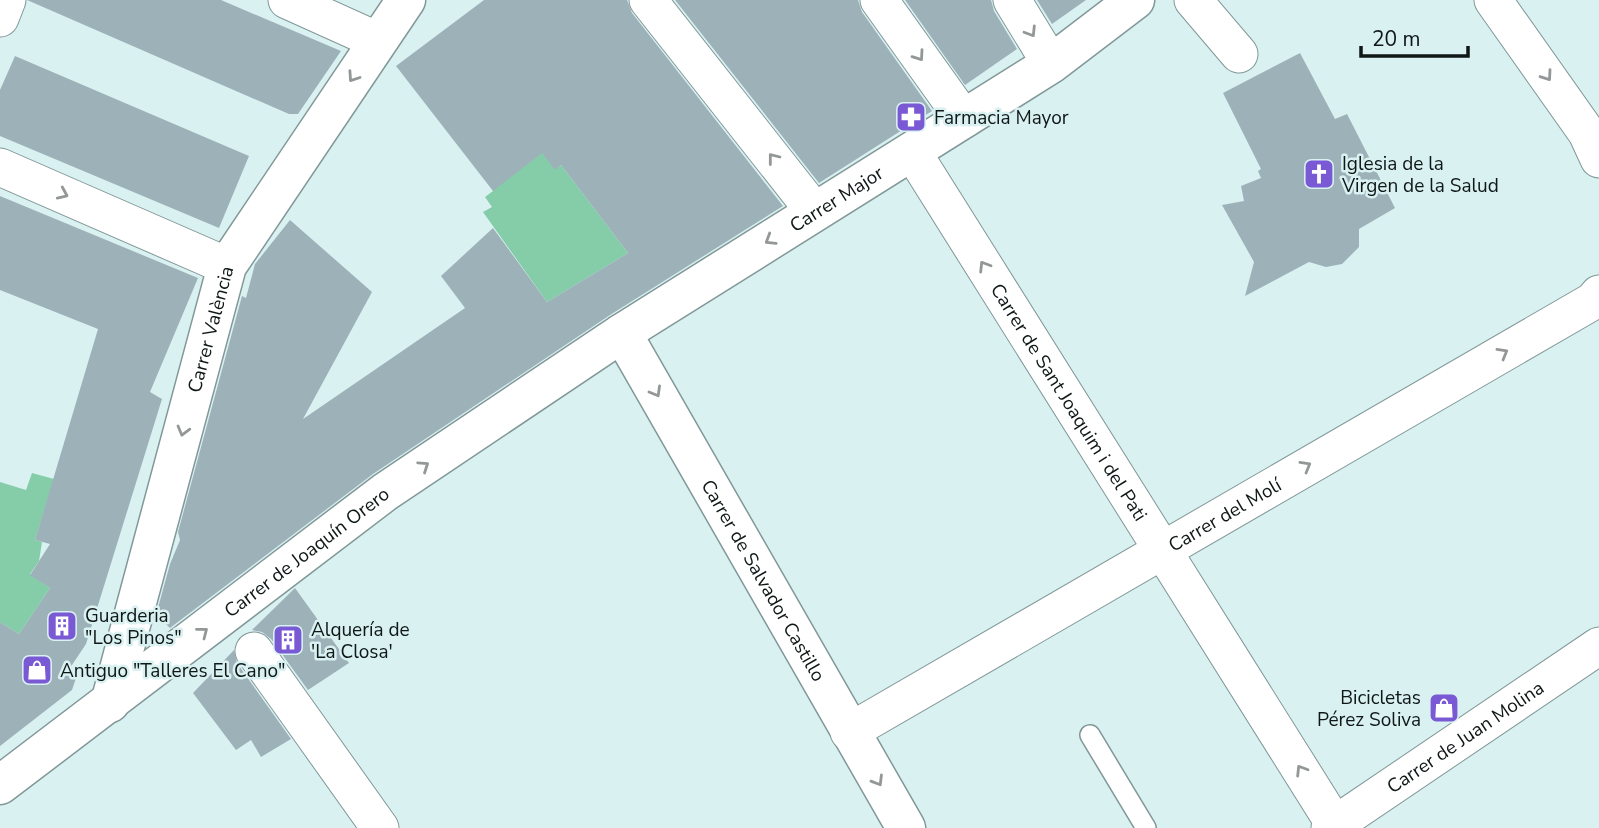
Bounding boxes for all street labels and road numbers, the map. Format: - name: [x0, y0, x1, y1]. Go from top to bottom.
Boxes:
- street label: Carrer Major: [785, 160, 889, 239]
- street label: Carrer València: [182, 263, 240, 395]
- street label: Carrer de Sant Joaquim i del Pati: [984, 279, 1153, 526]
- street label: Carrer del Molí: [1164, 472, 1288, 558]
- street label: Carrer de Salvador Castillo: [695, 475, 831, 686]
- street label: Carrer de Joaquín Orero: [219, 481, 395, 624]
- street label: Carrer de Juan Molina: [1382, 675, 1549, 800]

